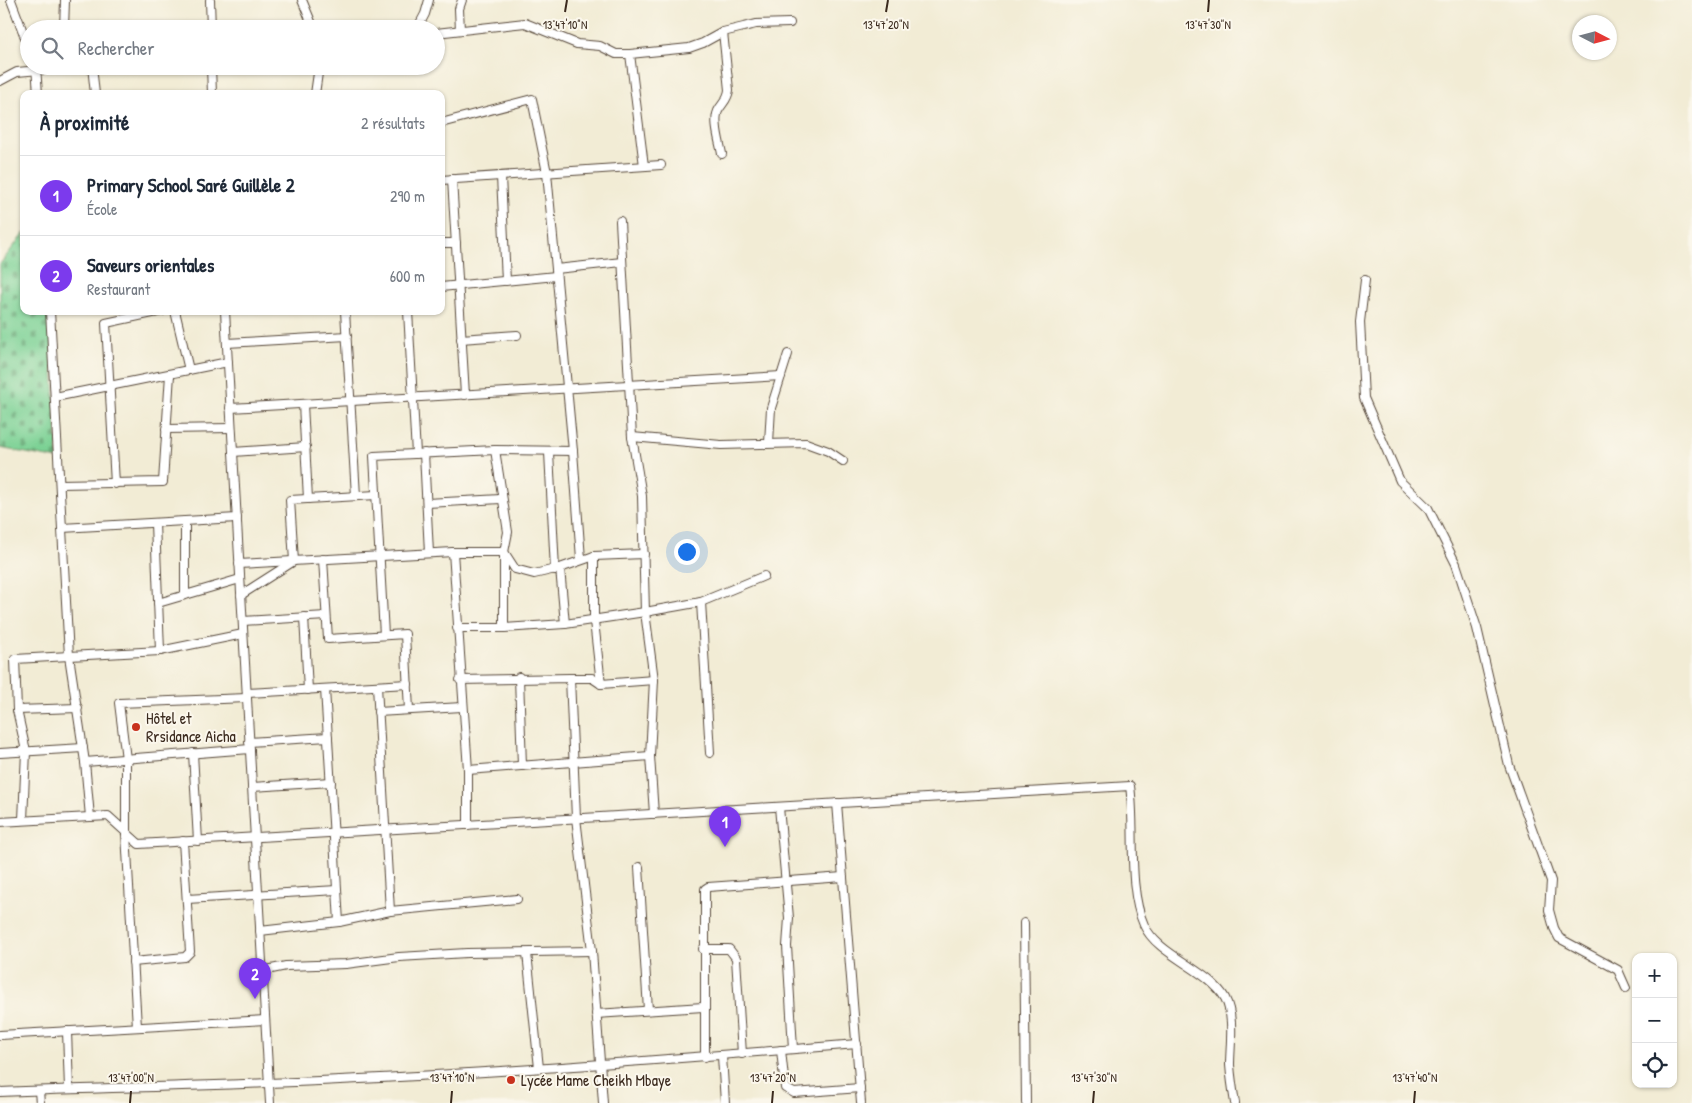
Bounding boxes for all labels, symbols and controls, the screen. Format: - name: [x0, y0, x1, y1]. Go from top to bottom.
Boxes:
- north arrow: [1572, 15, 1617, 60]
- text: 13°47'10"N: [543, 16, 587, 33]
- text: 13°47'20"N: [863, 16, 909, 33]
- text: 13°47'30"N: [1185, 16, 1231, 33]
- search box: [20, 20, 445, 75]
- icon: search: [38, 34, 66, 62]
- text: Rechercher: [78, 35, 155, 61]
- text: À proximité: [40, 108, 129, 137]
- text: 2 résultats: [361, 112, 425, 134]
- text: Primary School Saré Guillèle 2: [87, 172, 295, 198]
- text: 1: [53, 185, 59, 207]
- text: 290 m: [390, 185, 425, 207]
- text: École: [87, 198, 117, 220]
- text: Saveurs orientales: [87, 252, 214, 278]
- text: 2: [52, 265, 60, 287]
- text: 600 m: [390, 265, 425, 287]
- text: Restaurant: [87, 278, 150, 300]
- your location: [674, 539, 700, 565]
- place label: Hôtel et Rrsidance Aicha: [146, 707, 236, 747]
- marker: Hôtel et Rrsidance Aicha: [130, 721, 142, 733]
- pin: 1: [709, 806, 741, 847]
- map controls: [1632, 953, 1677, 1088]
- button: +: [1632, 953, 1677, 998]
- pin: 2: [239, 958, 271, 999]
- button: −: [1632, 998, 1677, 1043]
- button: locate: [1632, 1043, 1677, 1088]
- text: 13°47'00"N: [108, 1069, 154, 1086]
- text: 13°47'10"N: [430, 1069, 474, 1086]
- place label: Lycée Mame Cheikh Mbaye: [521, 1069, 672, 1091]
- text: 13°47'20"N: [750, 1069, 796, 1086]
- text: 13°47'30"N: [1071, 1069, 1117, 1086]
- text: 13°47'40"N: [1393, 1069, 1437, 1086]
- marker: Lycée Mame Cheikh Mbaye: [505, 1074, 517, 1086]

